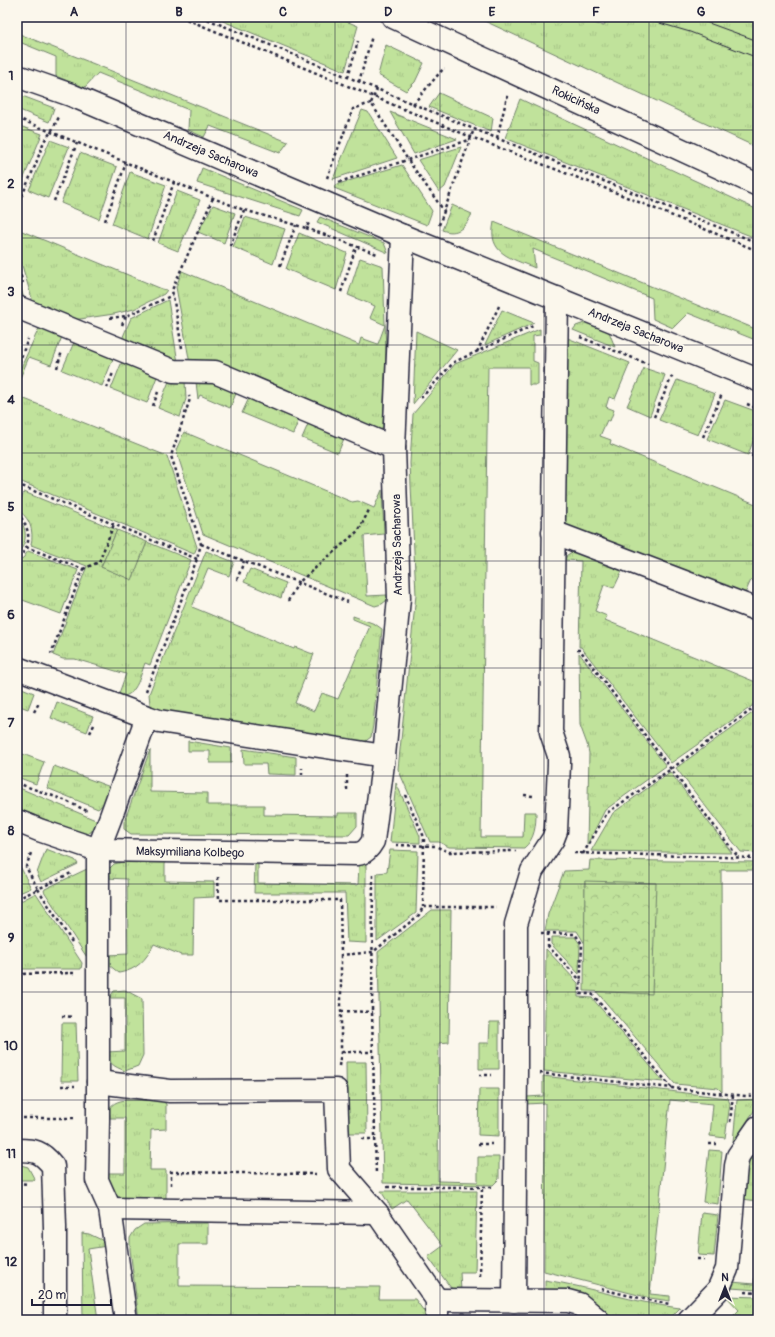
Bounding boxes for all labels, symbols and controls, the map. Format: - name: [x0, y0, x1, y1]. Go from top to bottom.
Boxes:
- text: A: [70, 4, 79, 20]
- text: B: [175, 4, 183, 20]
- text: C: [279, 4, 287, 20]
- text: D: [384, 4, 392, 20]
- text: E: [489, 4, 496, 20]
- text: F: [592, 4, 600, 20]
- text: G: [697, 4, 706, 20]
- text: 1: [8, 68, 14, 84]
- street label: Rokicińska: [549, 83, 603, 118]
- street label: Andrzeja Sacharowa: [161, 128, 261, 181]
- text: 2: [7, 176, 15, 192]
- text: 3: [7, 284, 15, 300]
- street label: Andrzeja Sacharowa: [586, 304, 686, 357]
- text: 4: [7, 392, 15, 408]
- street label: Andrzeja Sacharowa: [389, 494, 406, 596]
- text: 5: [7, 499, 15, 515]
- text: 6: [7, 607, 15, 623]
- text: 7: [8, 715, 15, 731]
- text: 8: [8, 823, 15, 839]
- street label: Maksymiliana Kolbego: [136, 844, 245, 861]
- text: 9: [8, 930, 15, 946]
- text: 10: [4, 1038, 18, 1054]
- text: 11: [6, 1146, 16, 1162]
- text: 12: [5, 1254, 17, 1270]
- north arrow: [705, 1267, 745, 1307]
- text: N: [721, 1271, 729, 1284]
- scale bar: [32, 1281, 111, 1307]
- text: 20 m: [38, 1288, 67, 1303]

